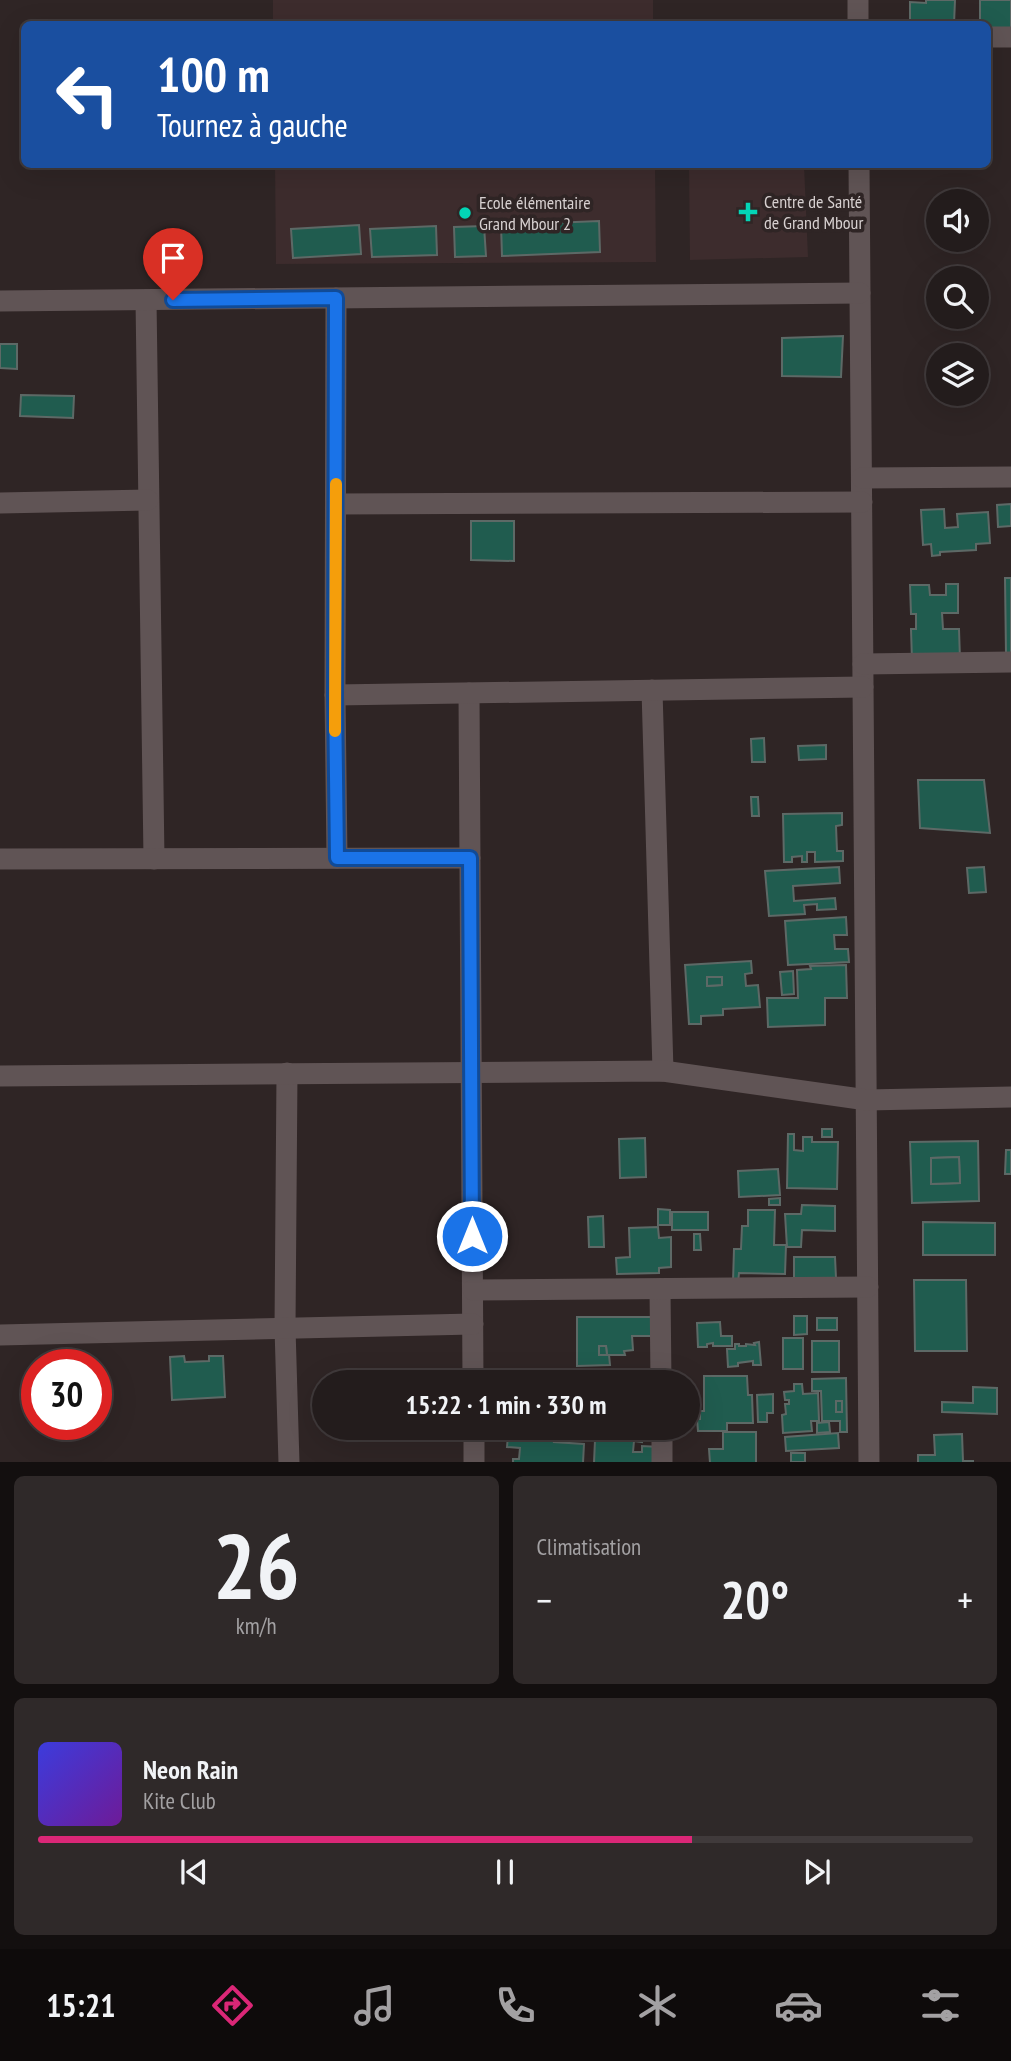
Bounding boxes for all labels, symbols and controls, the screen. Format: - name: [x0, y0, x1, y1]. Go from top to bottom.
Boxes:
- text: 100 m: [157, 42, 270, 106]
- icon: left: [42, 49, 133, 140]
- text: Tournez à gauche: [157, 104, 348, 146]
- map controls: [926, 189, 989, 406]
- button: sound: [926, 189, 989, 252]
- place label: Centre de Santé de Grand Mbour: [764, 190, 863, 234]
- place label: Ecole élémentaire Grand Mbour 2: [479, 191, 591, 235]
- marker: Centre de Santé de Grand Mbour: [738, 202, 758, 222]
- marker: Ecole élémentaire Grand Mbour 2: [457, 205, 473, 221]
- pin: [143, 228, 203, 300]
- icon: arrive: [154, 239, 192, 277]
- button: search: [926, 266, 989, 329]
- button: layers: [926, 343, 989, 406]
- position arrow: [435, 1199, 509, 1273]
- speed limit sign: 30: [21, 1349, 112, 1440]
- text: 15:22 · 1 min · 330 m: [406, 1388, 606, 1421]
- text: 26: [213, 1506, 300, 1624]
- text: Climatisation: [537, 1532, 641, 1561]
- text: 20°: [720, 1566, 789, 1633]
- text: −: [537, 1575, 552, 1624]
- text: +: [957, 1575, 973, 1624]
- text: km/h: [236, 1611, 277, 1640]
- text: Neon Rain: [143, 1753, 238, 1786]
- text: Kite Club: [143, 1786, 216, 1815]
- icon: previous: [175, 1853, 213, 1891]
- icon: pause: [486, 1853, 524, 1891]
- icon: next: [798, 1853, 836, 1891]
- icon: directions: [208, 1981, 257, 2030]
- icon: music: [350, 1981, 399, 2030]
- icon: phone: [491, 1981, 540, 2030]
- icon: climate: [633, 1981, 682, 2030]
- icon: car: [774, 1981, 823, 2030]
- icon: filters: [916, 1981, 965, 2030]
- text: 15:21: [46, 1984, 115, 2026]

